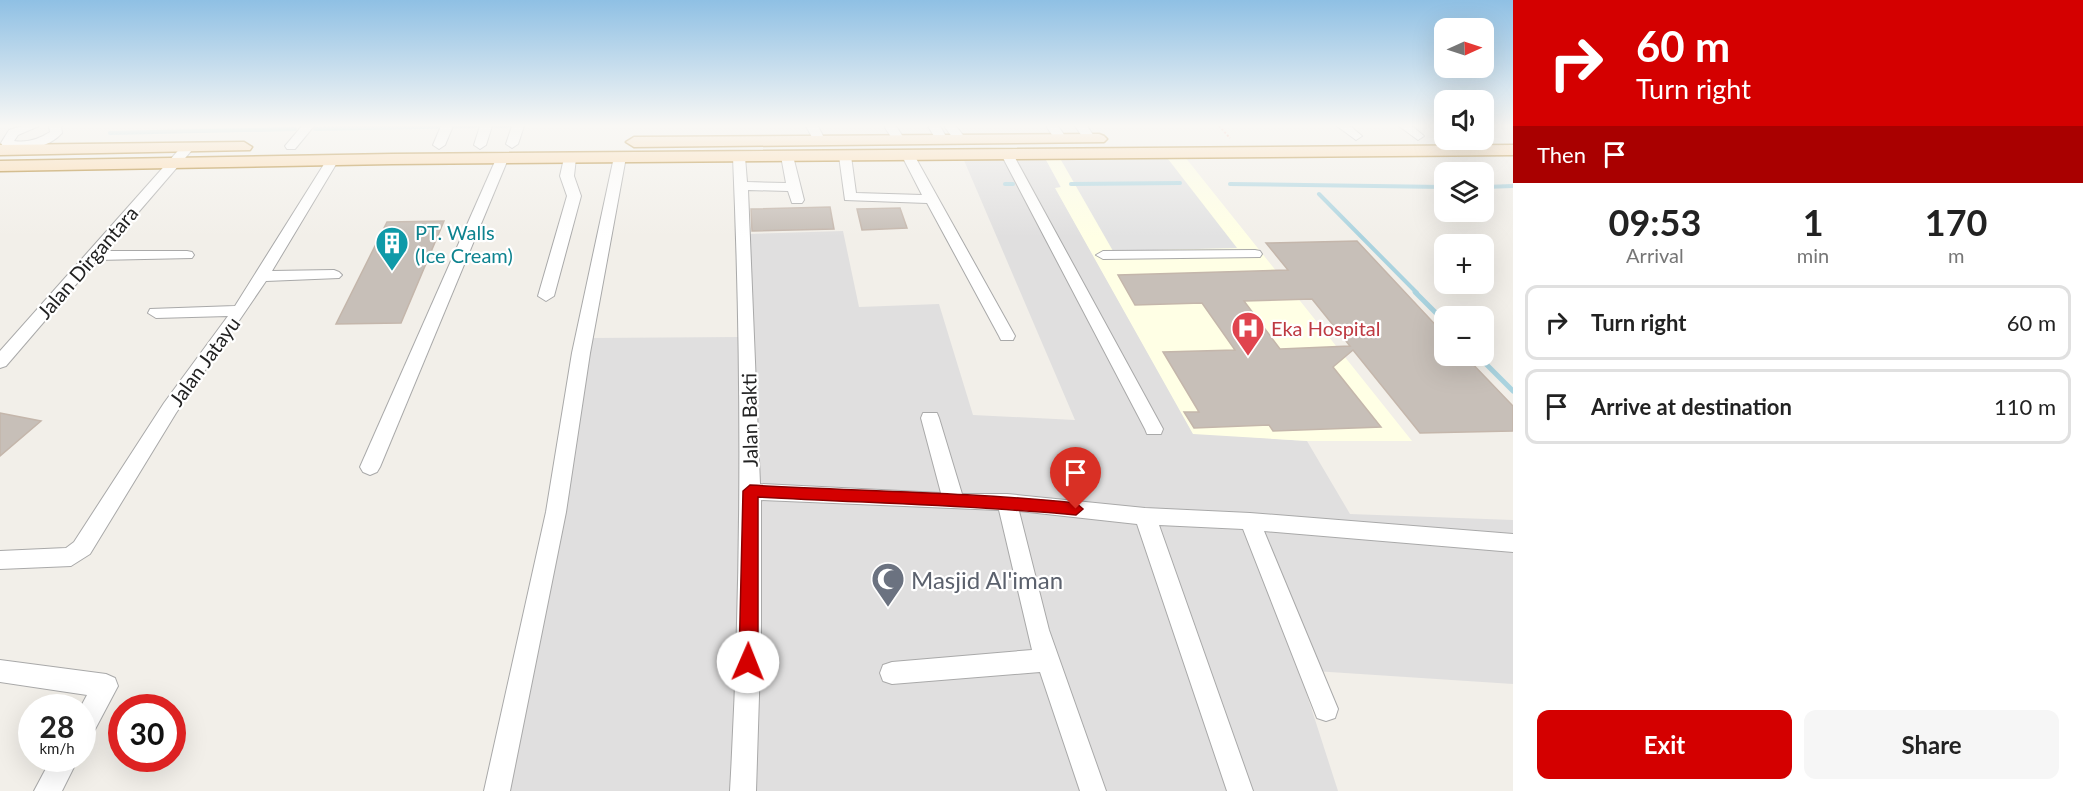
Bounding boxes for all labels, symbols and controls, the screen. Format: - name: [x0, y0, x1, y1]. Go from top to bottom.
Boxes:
- north arrow: [1434, 18, 1494, 78]
- map controls: [1434, 18, 1494, 366]
- text: 60 m: [1636, 21, 1730, 71]
- icon: right: [1537, 24, 1615, 102]
- text: Turn right: [1636, 72, 1751, 105]
- button: sound: [1434, 90, 1494, 150]
- icon: arrive: [1598, 138, 1631, 171]
- text: Then: [1537, 141, 1586, 168]
- button: layers: [1434, 162, 1494, 222]
- text: 09:53: [1609, 200, 1701, 244]
- text: 1: [1803, 200, 1824, 244]
- text: 170: [1925, 200, 1987, 244]
- street label: Jalan Dirgantara: [32, 201, 142, 323]
- place label: PT. Walls (Ice Cream): [415, 220, 513, 267]
- building icon: PT. Walls (Ice Cream): [374, 225, 410, 272]
- button: +: [1434, 234, 1494, 294]
- text: Arrival: [1626, 243, 1684, 267]
- text: min: [1797, 243, 1829, 267]
- text: m: [1948, 243, 1964, 267]
- button: −: [1434, 306, 1494, 366]
- icon: right: [1540, 306, 1573, 339]
- text: Turn right: [1591, 309, 1686, 336]
- text: 60 m: [2007, 309, 2056, 336]
- hospital icon: Eka Hospital: [1230, 310, 1266, 357]
- street label: Jalan Jatayu: [164, 312, 244, 410]
- place label: Eka Hospital: [1271, 316, 1380, 340]
- street label: Jalan Bakti: [736, 373, 762, 467]
- icon: arrive: [1540, 390, 1573, 423]
- text: Arrive at destination: [1591, 393, 1792, 420]
- text: 110 m: [1994, 393, 2056, 420]
- pin: [1050, 447, 1101, 509]
- icon: arrive: [1059, 456, 1092, 489]
- mosque icon: Masjid Al'iman: [870, 561, 906, 608]
- place label: Masjid Al'iman: [911, 565, 1063, 594]
- position arrow: [716, 630, 780, 694]
- speed limit sign: 30: [108, 694, 186, 772]
- text: 28: [40, 708, 74, 744]
- button: Exit: [1537, 710, 1792, 779]
- button: Share: [1804, 710, 2059, 779]
- text: km/h: [39, 739, 75, 757]

